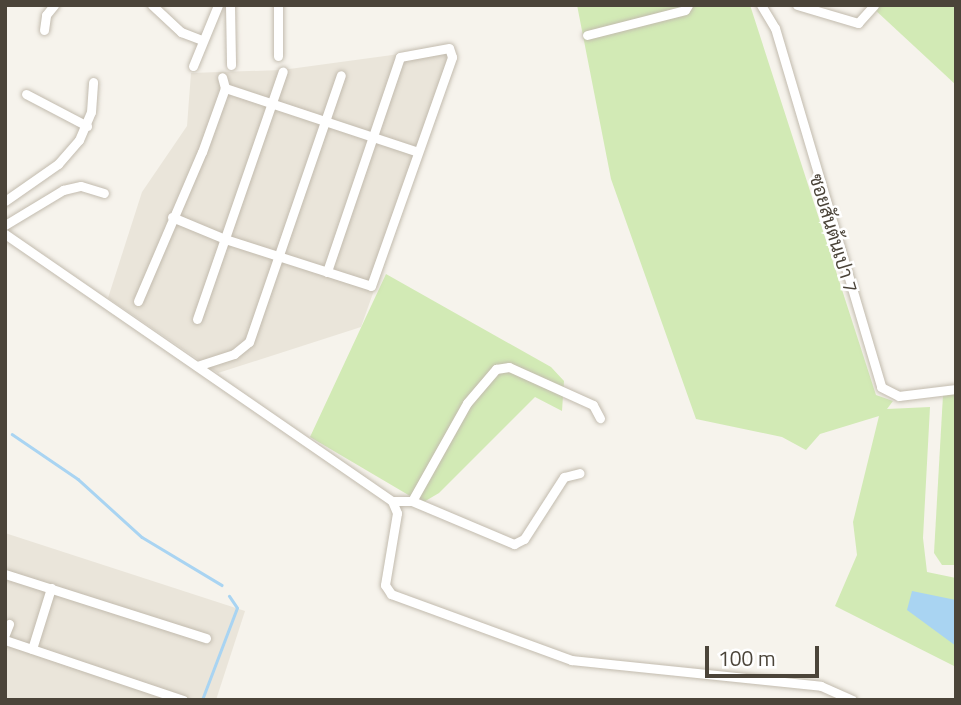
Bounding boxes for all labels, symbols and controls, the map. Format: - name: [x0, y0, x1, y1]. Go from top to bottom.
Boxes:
- street label: ซอยสันต้นเปา 7: [805, 171, 863, 295]
- scale bar: [709, 632, 823, 676]
- text: 100 m: [718, 642, 775, 674]

